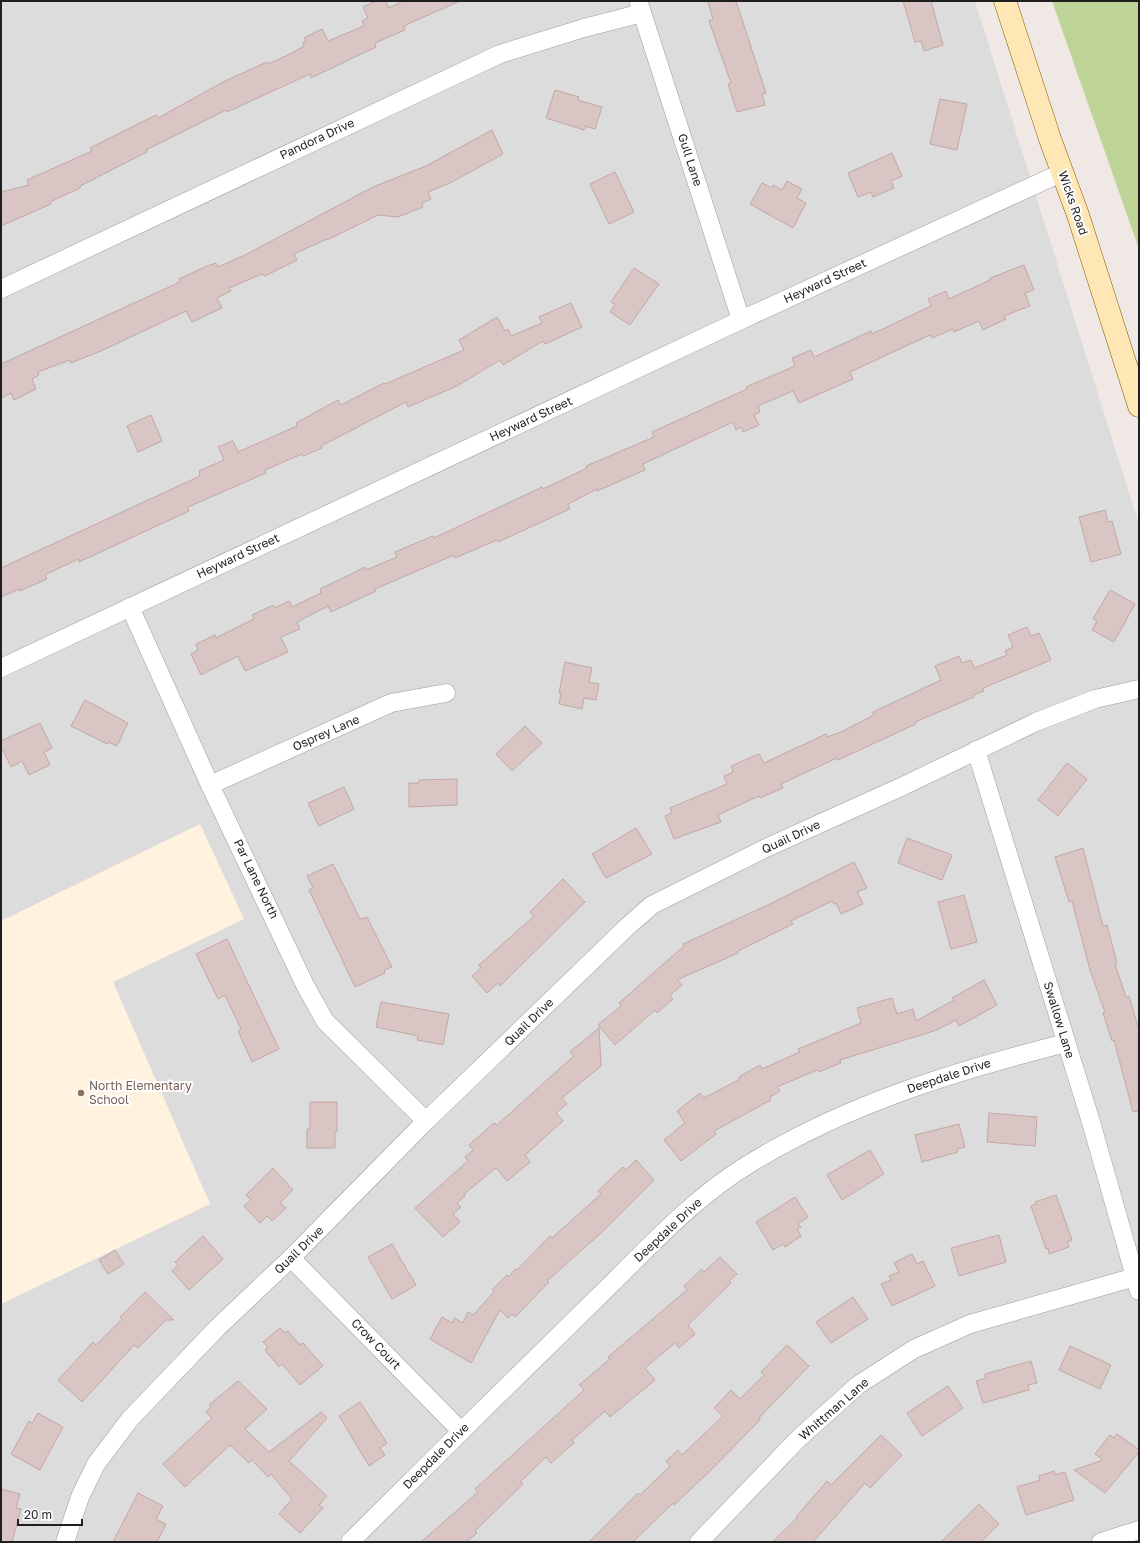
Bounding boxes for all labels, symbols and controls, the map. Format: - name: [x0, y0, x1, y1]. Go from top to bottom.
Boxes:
- street label: Pandora Drive: [277, 115, 356, 162]
- street label: Gull Lane: [675, 132, 706, 188]
- street label: Wicks Road: [1056, 169, 1091, 237]
- street label: Heyward Street: [781, 255, 869, 306]
- street label: Heyward Street: [487, 393, 575, 444]
- street label: Heyward Street: [194, 530, 282, 581]
- street label: Osprey Lane: [290, 711, 362, 754]
- street label: Quail Drive: [759, 816, 822, 857]
- street label: Par Lane North: [231, 837, 282, 921]
- street label: Swallow Lane: [1041, 980, 1078, 1060]
- street label: Quail Drive: [501, 994, 556, 1049]
- street label: Deepdale Drive: [905, 1055, 993, 1096]
- place label: North Elementary School: [89, 1078, 192, 1107]
- marker: North Elementary School: [76, 1088, 86, 1098]
- street label: Deepdale Drive: [631, 1194, 705, 1265]
- street label: Quail Drive: [271, 1222, 326, 1277]
- street label: Crow Court: [348, 1315, 404, 1372]
- street label: Whittman Lane: [796, 1374, 872, 1443]
- street label: Deepdale Drive: [399, 1419, 472, 1492]
- scale bar: [18, 1501, 82, 1527]
- text: 20 m: [24, 1507, 52, 1522]

